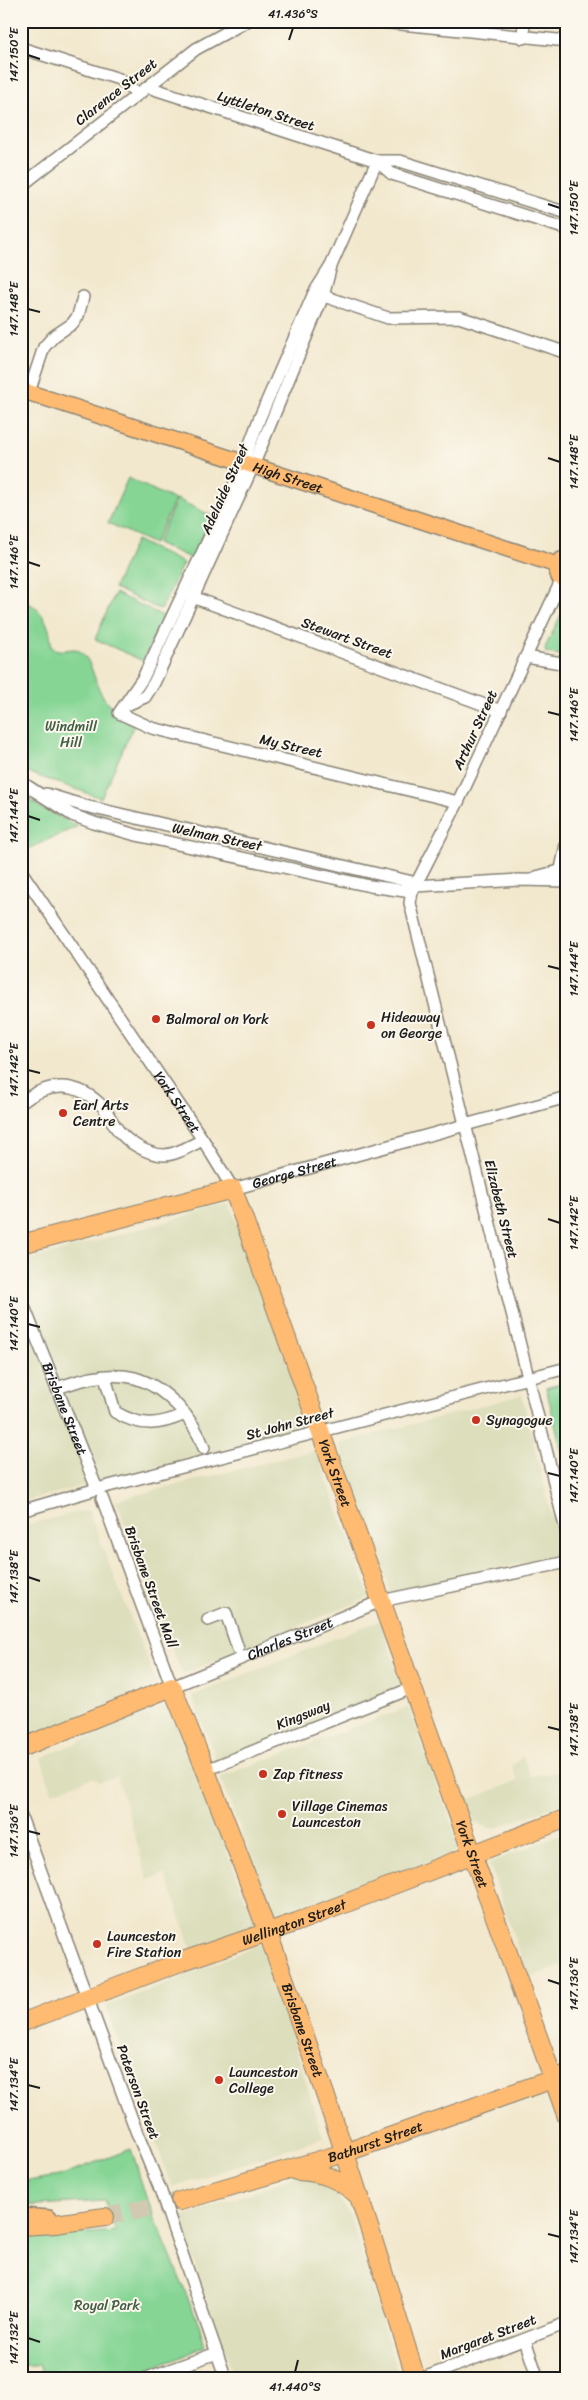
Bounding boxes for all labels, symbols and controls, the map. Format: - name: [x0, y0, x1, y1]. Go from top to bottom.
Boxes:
- text: 41.436°S: [268, 3, 318, 25]
- text: 147.150°E: [3, 26, 25, 83]
- street label: Clarence Street: [69, 52, 163, 132]
- street label: Lyttleton Street: [214, 83, 318, 139]
- text: 147.150°E: [563, 179, 585, 236]
- text: 147.148°E: [3, 280, 25, 336]
- text: 147.148°E: [563, 433, 585, 489]
- street label: Adelaide Street: [193, 438, 257, 539]
- street label: High Street: [250, 454, 327, 500]
- text: 147.146°E: [3, 533, 25, 589]
- street label: Stewart Street: [298, 610, 396, 666]
- street label: Arthur Street: [445, 686, 504, 775]
- text: 147.146°E: [563, 686, 585, 742]
- park label: Windmill Hill: [45, 714, 98, 755]
- street label: My Street: [257, 727, 325, 765]
- text: 147.144°E: [3, 787, 25, 844]
- street label: Welman Street: [170, 815, 266, 859]
- text: 147.144°E: [563, 940, 585, 997]
- place label: Hideaway on George: [381, 1005, 442, 1046]
- place label: Balmoral on York: [166, 1007, 269, 1032]
- marker: Balmoral on York: [150, 1013, 162, 1025]
- marker: Hideaway on George: [365, 1019, 377, 1031]
- text: 147.142°E: [3, 1041, 25, 1097]
- street label: York Street: [147, 1066, 208, 1138]
- place label: Earl Arts Centre: [73, 1093, 129, 1134]
- marker: Earl Arts Centre: [57, 1107, 69, 1119]
- street label: George Street: [249, 1148, 340, 1196]
- street label: Elizabeth Street: [477, 1157, 525, 1261]
- text: 147.142°E: [563, 1194, 585, 1250]
- text: 147.140°E: [3, 1295, 25, 1352]
- street label: Brisbane Street: [35, 1358, 95, 1459]
- street label: St John Street: [243, 1400, 338, 1448]
- place label: Synagogue: [486, 1408, 553, 1433]
- marker: Synagogue: [470, 1414, 482, 1426]
- street label: York Street: [311, 1436, 359, 1511]
- text: 147.140°E: [563, 1447, 585, 1504]
- street label: Brisbane Street Mall: [117, 1522, 185, 1653]
- text: 147.138°E: [3, 1549, 25, 1604]
- street label: Charles Street: [243, 1610, 337, 1667]
- street label: Kingsway: [272, 1693, 335, 1737]
- text: 147.138°E: [563, 1702, 585, 1757]
- place label: Zap fitness: [273, 1762, 343, 1787]
- marker: Zap fitness: [257, 1768, 269, 1780]
- place label: Village Cinemas Launceston: [292, 1794, 388, 1835]
- text: 147.136°E: [3, 1803, 25, 1858]
- marker: Village Cinemas Launceston: [276, 1808, 288, 1820]
- street label: York Street: [449, 1817, 496, 1892]
- street label: Wellington Street: [238, 1891, 351, 1953]
- place label: Launceston Fire Station: [107, 1924, 182, 1965]
- marker: Launceston Fire Station: [91, 1938, 103, 1950]
- text: 147.136°E: [563, 1956, 585, 2011]
- street label: Brisbane Street: [274, 1979, 331, 2081]
- street label: Paterson Street: [109, 2041, 167, 2143]
- text: 147.134°E: [3, 2057, 25, 2112]
- place label: Launceston College: [229, 2060, 298, 2101]
- marker: Launceston College: [213, 2074, 225, 2086]
- street label: Bathurst Street: [324, 2114, 426, 2170]
- text: 147.134°E: [563, 2209, 585, 2264]
- park label: Royal Park: [74, 2293, 141, 2318]
- street label: Margaret Street: [436, 2307, 540, 2367]
- text: 147.132°E: [3, 2310, 25, 2365]
- text: 41.440°S: [269, 2376, 321, 2398]

